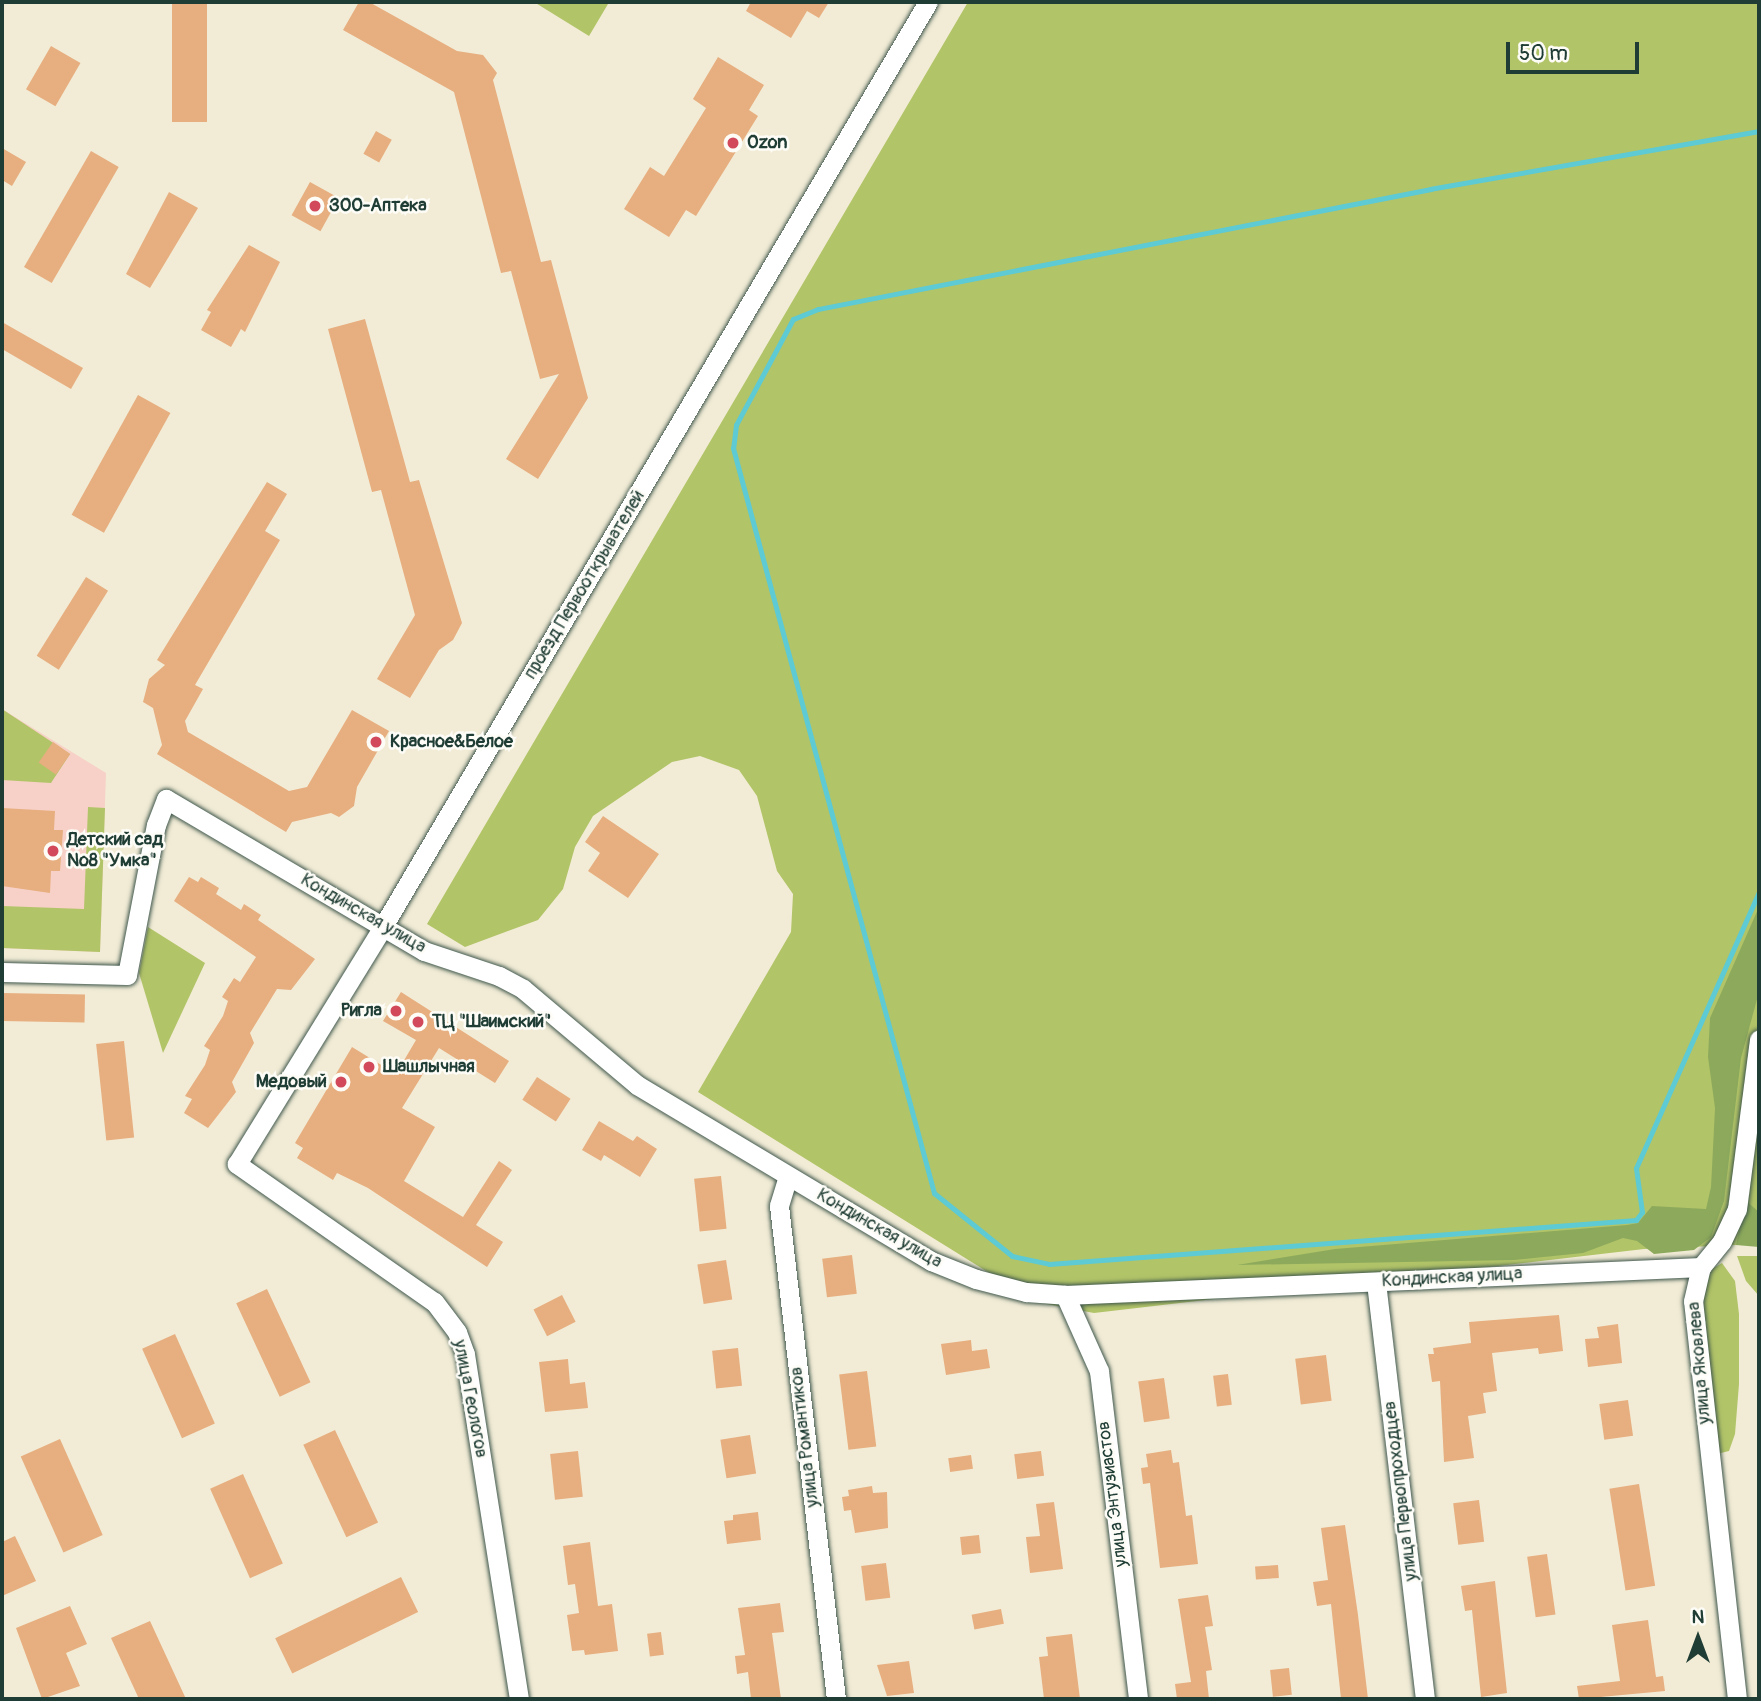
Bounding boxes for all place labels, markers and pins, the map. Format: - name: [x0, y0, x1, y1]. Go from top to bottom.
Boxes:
- place label: Ozon: [747, 132, 787, 154]
- marker: Ozon: [725, 135, 741, 151]
- place label: ЗОО-Аптека: [329, 195, 427, 217]
- marker: ЗОО-Аптека: [307, 198, 323, 214]
- place label: Красное&Белое: [390, 731, 513, 753]
- marker: Красное&Белое: [368, 734, 384, 750]
- place label: Детский сад №8 "Умка": [67, 830, 163, 872]
- marker: Детский сад №8 "Умка": [45, 843, 61, 859]
- place label: Ригла: [341, 1000, 382, 1022]
- marker: Ригла: [388, 1003, 404, 1019]
- place label: ТЦ "Шаимский": [432, 1011, 551, 1033]
- marker: ТЦ "Шаимский": [410, 1014, 426, 1030]
- place label: Шашлычная: [383, 1056, 475, 1078]
- marker: Шашлычная: [361, 1059, 377, 1075]
- place label: Медовый: [256, 1071, 327, 1093]
- marker: Медовый: [333, 1074, 349, 1090]

